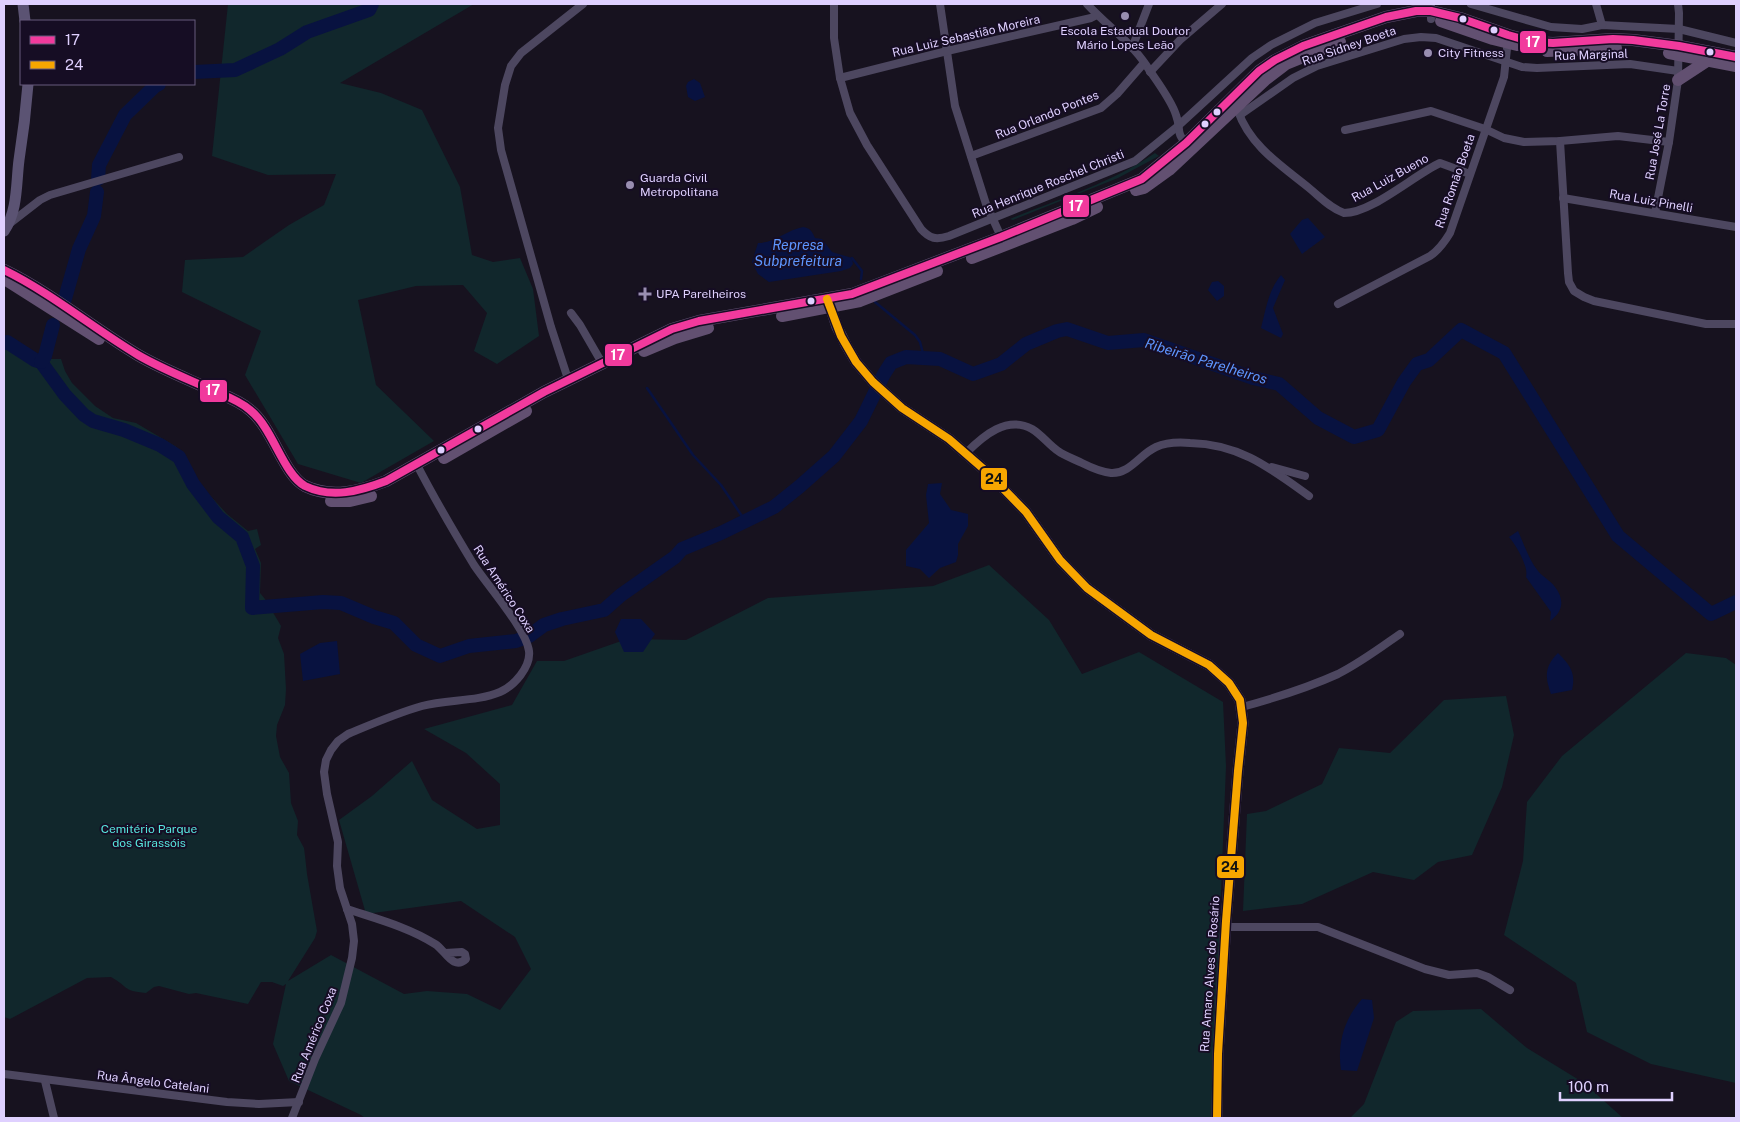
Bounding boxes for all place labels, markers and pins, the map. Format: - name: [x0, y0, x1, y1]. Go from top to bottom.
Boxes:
- marker: Escola Estadual Doutor Mário Lopes Leão: [1119, 10, 1131, 22]
- unlabelled marker: [1458, 14, 1468, 24]
- place label: Escola Estadual Doutor Mário Lopes Leão: [1060, 24, 1190, 52]
- unlabelled marker: [1489, 25, 1499, 35]
- place label: City Fitness: [1438, 46, 1504, 60]
- marker: City Fitness: [1422, 47, 1434, 59]
- unlabelled marker: [1705, 47, 1715, 57]
- unlabelled marker: [1212, 107, 1222, 117]
- unlabelled marker: [1200, 119, 1210, 129]
- place label: Guarda Civil Metropolitana: [640, 171, 718, 199]
- marker: Guarda Civil Metropolitana: [624, 179, 636, 191]
- marker: UPA Parelheiros: [638, 287, 652, 301]
- place label: UPA Parelheiros: [656, 287, 746, 301]
- unlabelled marker: [806, 296, 816, 306]
- unlabelled marker: [473, 424, 483, 434]
- unlabelled marker: [436, 445, 446, 455]

